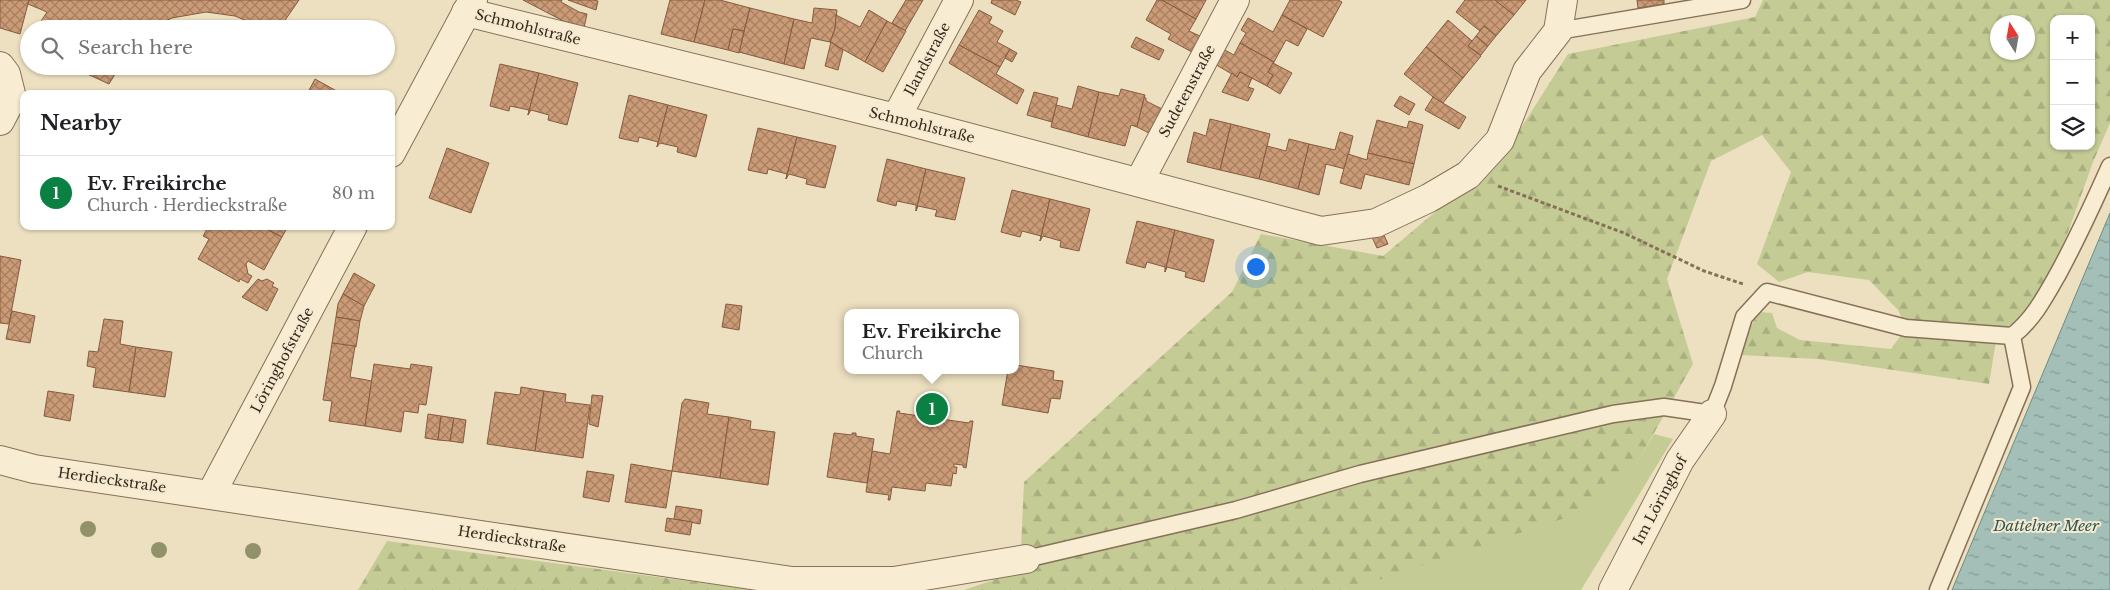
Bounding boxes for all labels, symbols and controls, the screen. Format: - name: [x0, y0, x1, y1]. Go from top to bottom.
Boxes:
- street label: Schmohlstraße: [473, 5, 583, 49]
- north arrow: [1990, 15, 2035, 60]
- map controls: [2050, 15, 2095, 150]
- button: +: [2050, 15, 2095, 60]
- street label: Ilandstraße: [900, 19, 954, 99]
- search box: [20, 20, 395, 75]
- icon: search: [38, 34, 66, 62]
- text: Search here: [78, 36, 193, 59]
- street label: Sudetenstraße: [1155, 42, 1219, 140]
- button: −: [2050, 60, 2095, 105]
- street label: Schmohlstraße: [867, 103, 977, 147]
- button: layers: [2050, 105, 2095, 150]
- text: Nearby: [40, 110, 121, 136]
- text: Ev. Freikirche: [87, 172, 227, 195]
- text: 1: [53, 183, 59, 203]
- text: 80 m: [332, 183, 375, 203]
- text: Church · Herdieckstraße: [87, 195, 287, 215]
- your location: [1243, 254, 1269, 280]
- street label: Löringhofstraße: [247, 304, 317, 416]
- popup: [844, 309, 1019, 374]
- text: Ev. Freikirche: [862, 320, 1001, 343]
- text: Church: [862, 343, 923, 363]
- pin: 1: [916, 390, 948, 428]
- street label: Im Löringhof: [1629, 450, 1692, 548]
- street label: Herdieckstraße: [57, 463, 167, 497]
- water label: Dattelner Meer: [1992, 516, 2100, 535]
- street label: Herdieckstraße: [457, 522, 567, 556]

